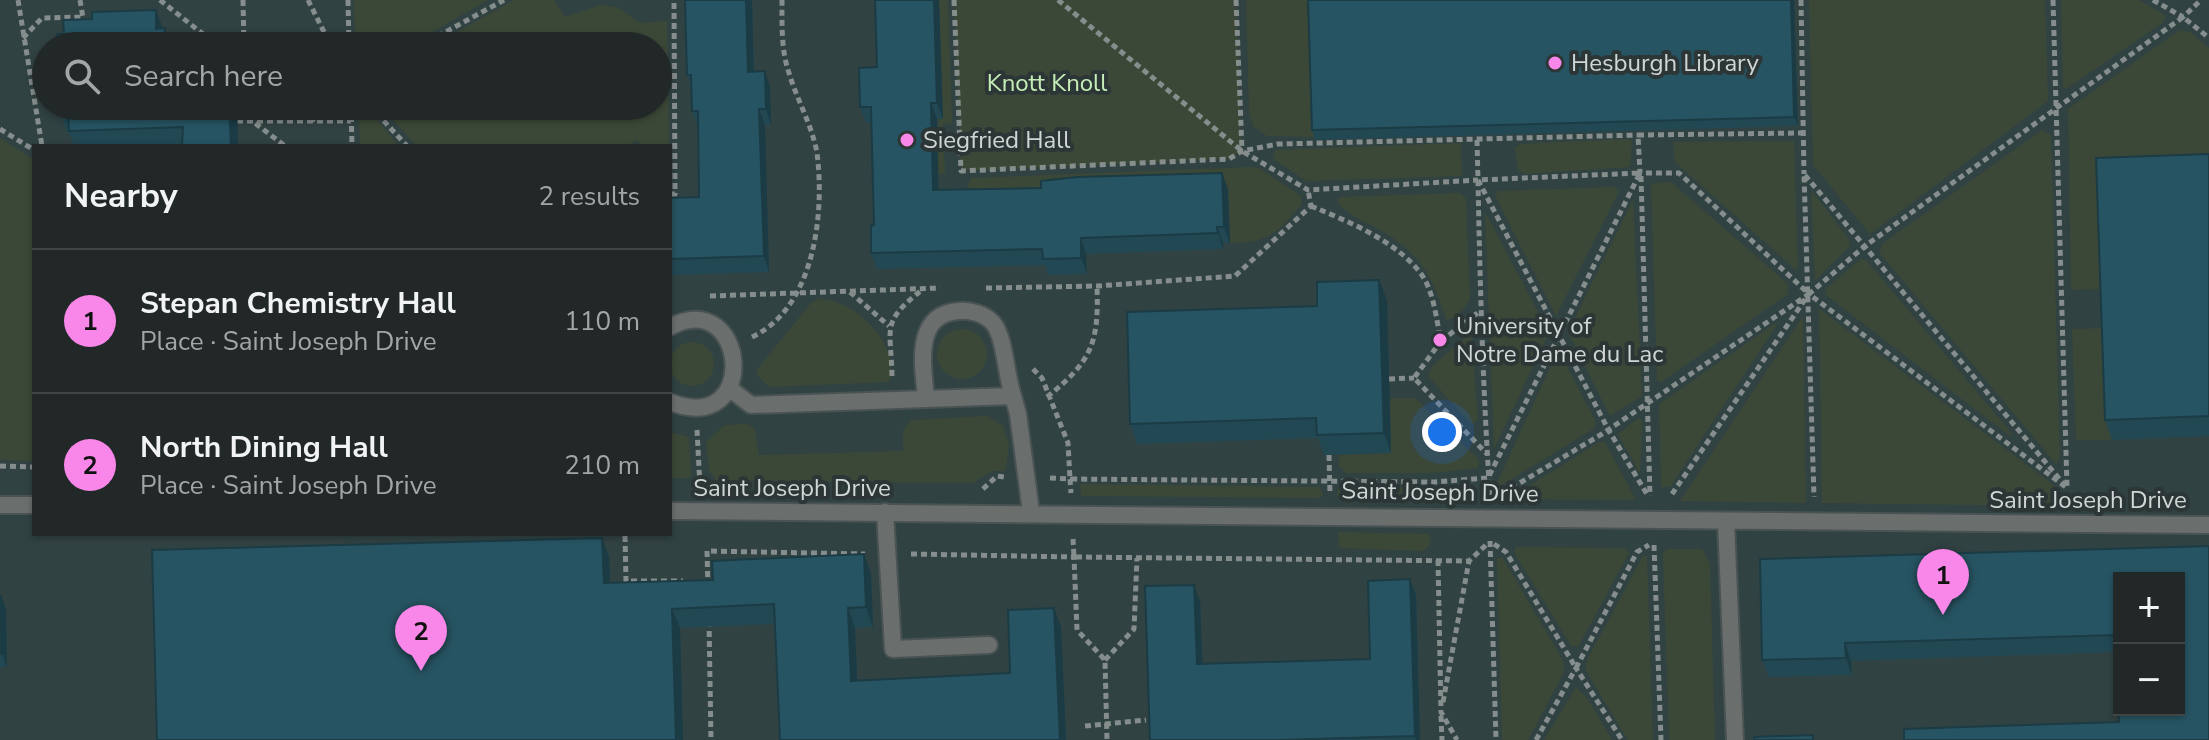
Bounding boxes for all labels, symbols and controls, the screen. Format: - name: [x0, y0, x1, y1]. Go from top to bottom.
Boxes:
- search box: [32, 32, 672, 120]
- place label: Hesburgh Library: [1571, 47, 1759, 79]
- icon: search: [60, 54, 104, 98]
- marker: Hesburgh Library: [1546, 54, 1564, 72]
- text: Search here: [124, 56, 283, 97]
- park label: Knott Knoll: [987, 67, 1107, 99]
- place label: Siegfried Hall: [923, 124, 1070, 156]
- marker: Siegfried Hall: [898, 131, 916, 149]
- text: Nearby: [64, 173, 178, 219]
- text: 2 results: [539, 179, 640, 214]
- text: Stepan Chemistry Hall: [140, 283, 456, 324]
- text: 1: [82, 304, 98, 339]
- text: 110 m: [564, 304, 640, 339]
- place label: University of Notre Dame du Lac: [1456, 310, 1663, 370]
- text: Place · Saint Joseph Drive: [140, 324, 437, 359]
- marker: University of Notre Dame du Lac: [1431, 331, 1449, 349]
- your location: [1422, 412, 1462, 452]
- text: North Dining Hall: [140, 427, 388, 468]
- text: 2: [82, 448, 98, 483]
- text: 210 m: [564, 448, 640, 483]
- text: Place · Saint Joseph Drive: [140, 468, 437, 503]
- street label: Saint Joseph Drive: [693, 472, 891, 504]
- street label: Saint Joseph Drive: [1341, 474, 1539, 510]
- street label: Saint Joseph Drive: [1989, 484, 2187, 516]
- pin: 1: [1917, 549, 1969, 615]
- map controls: [2113, 572, 2185, 716]
- button: +: [2113, 572, 2185, 644]
- pin: 2: [395, 605, 447, 671]
- button: −: [2113, 644, 2185, 716]

